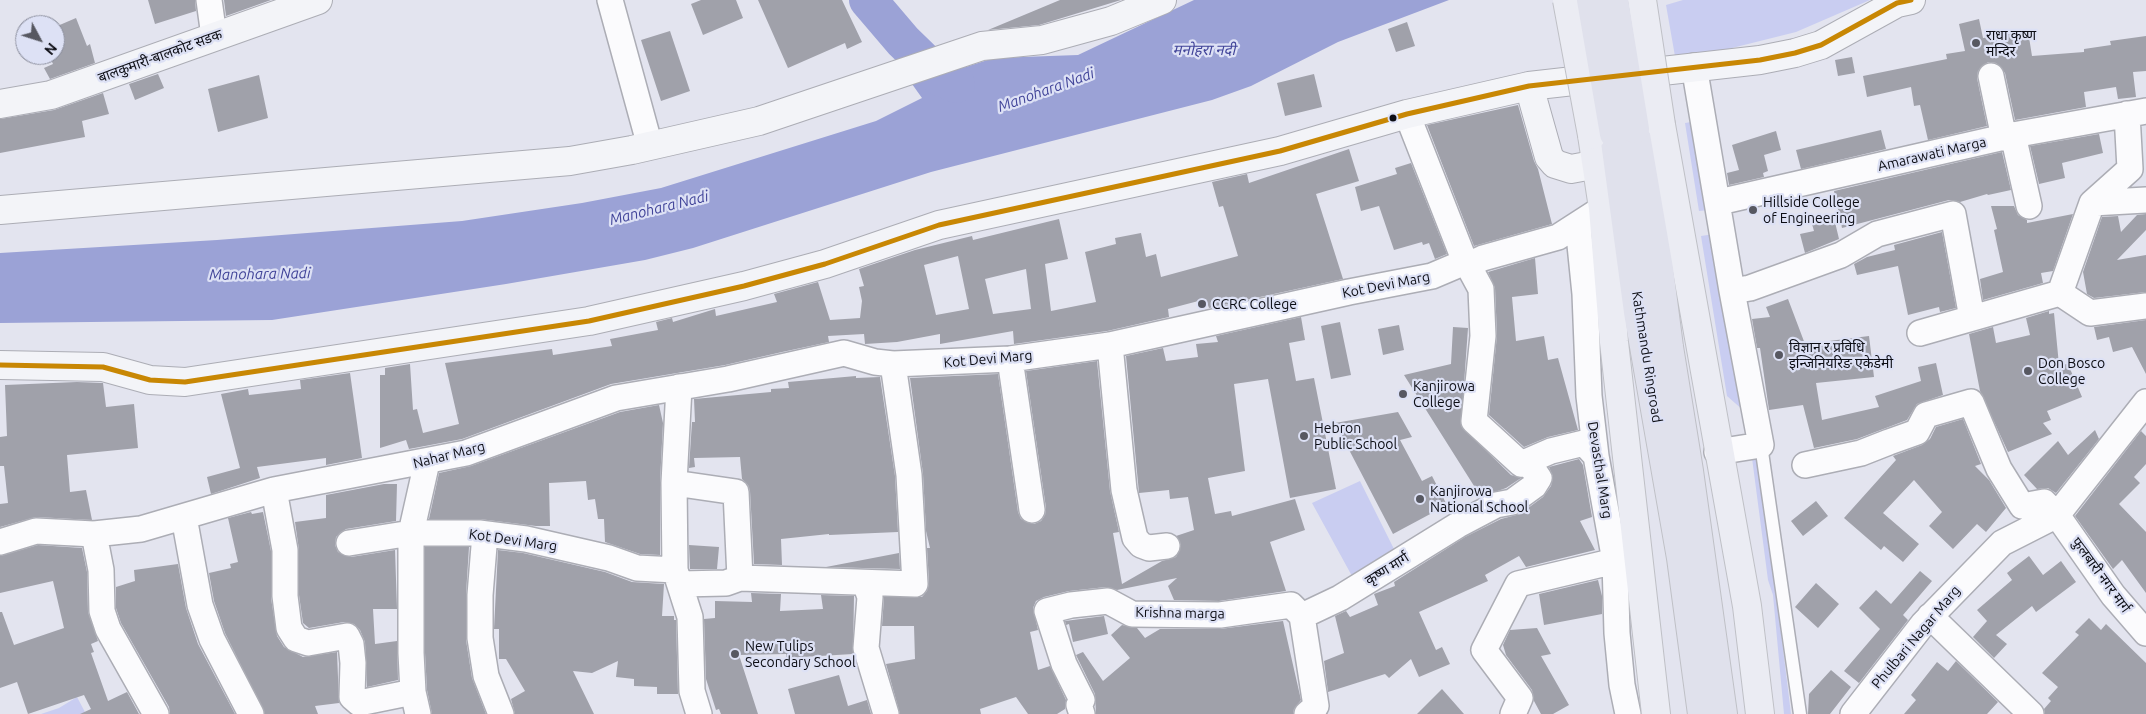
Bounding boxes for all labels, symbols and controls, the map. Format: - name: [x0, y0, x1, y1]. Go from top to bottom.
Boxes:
- north arrow: [15, 15, 65, 65]
- street label: बालकुमारी-बालकोट सडक: [96, 26, 224, 86]
- place label: राधा कृष्ण मन्दिर: [1986, 27, 2036, 59]
- marker: राधा कृष्ण मन्दिर: [1970, 37, 1982, 49]
- text: N: [41, 40, 60, 58]
- water label: मनोहरा नदी: [1173, 41, 1235, 59]
- water label: Manohara Nadi: [995, 64, 1097, 116]
- unlabelled marker: [1388, 113, 1398, 123]
- street label: Amarawati Marga: [1876, 133, 1988, 175]
- water label: Manohara Nadi: [608, 187, 710, 229]
- place label: Hillside College of Engineering: [1763, 194, 1860, 226]
- marker: Hillside College of Engineering: [1747, 204, 1759, 216]
- water label: Manohara Nadi: [209, 264, 311, 284]
- street label: Kot Devi Marg: [1341, 268, 1431, 302]
- street label: Kathmandu Ringroad: [1628, 290, 1666, 424]
- place label: CCRC College: [1212, 296, 1297, 312]
- marker: CCRC College: [1196, 298, 1208, 310]
- place label: विज्ञान र प्रविधि इन्जिनियरिङ एकेडेमी: [1789, 339, 1893, 372]
- street label: Kot Devi Marg: [943, 347, 1033, 371]
- marker: विज्ञान र प्रविधि इन्जिनियरिङ एकेडेमी: [1773, 349, 1785, 361]
- place label: Don Bosco College: [2038, 355, 2105, 388]
- marker: Don Bosco College: [2022, 365, 2034, 377]
- place label: Kanjirowa College: [1413, 378, 1475, 411]
- marker: Kanjirowa College: [1397, 388, 1409, 400]
- place label: Hebron Public School: [1314, 420, 1397, 452]
- street label: Devasthal Marg: [1584, 420, 1616, 520]
- marker: Hebron Public School: [1298, 430, 1310, 442]
- street label: Nahar Marg: [411, 438, 487, 472]
- place label: Kanjirowa National School: [1430, 483, 1528, 516]
- marker: Kanjirowa National School: [1414, 493, 1426, 505]
- street label: Kot Devi Marg: [468, 525, 558, 555]
- street label: फुलबारी नगर मार्ग: [2068, 534, 2134, 616]
- street label: कृष्ण मार्ग: [1362, 549, 1412, 589]
- street label: Phulbari Nagar Marg: [1868, 582, 1964, 692]
- street label: Krishna marga: [1135, 604, 1225, 622]
- place label: New Tulips Secondary School: [745, 638, 856, 670]
- marker: New Tulips Secondary School: [729, 648, 741, 660]

